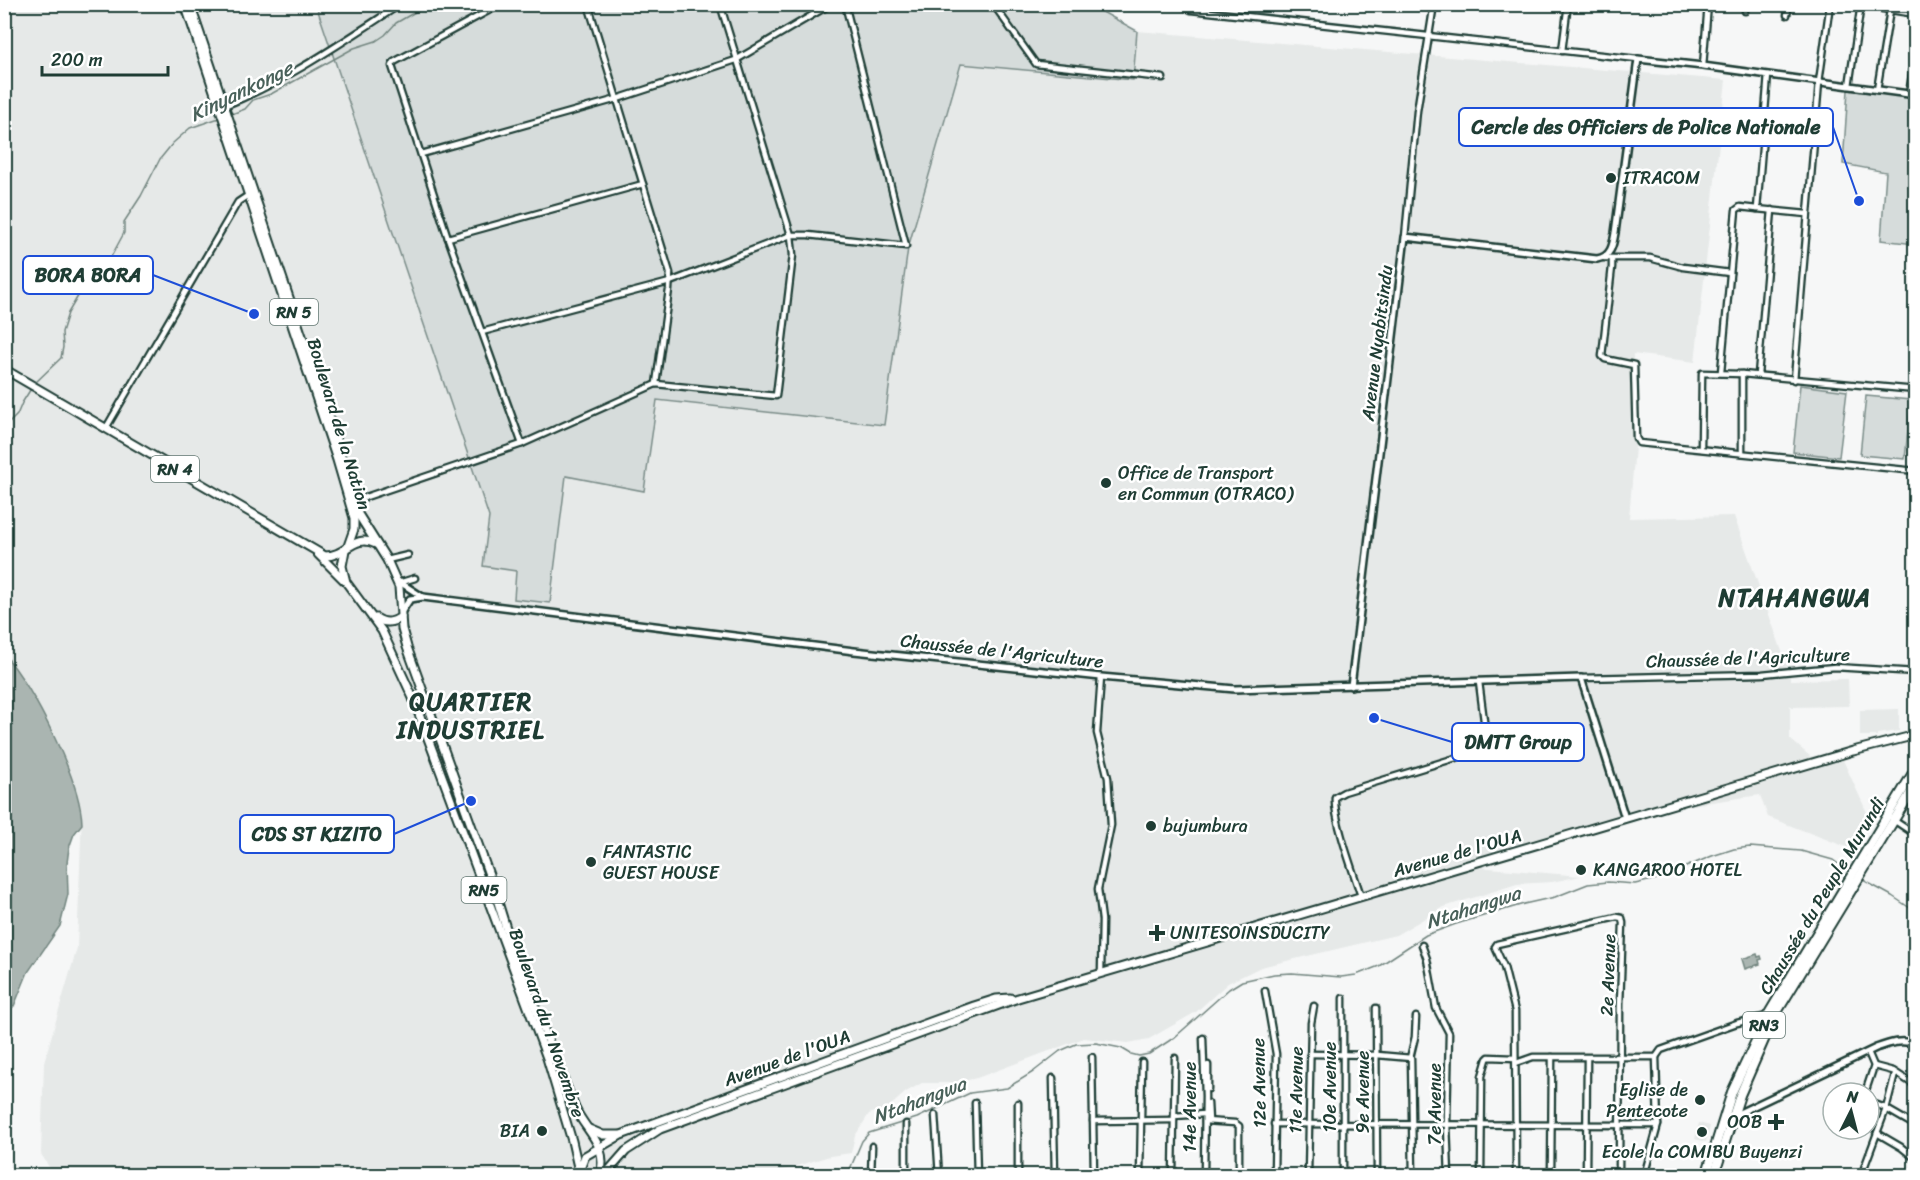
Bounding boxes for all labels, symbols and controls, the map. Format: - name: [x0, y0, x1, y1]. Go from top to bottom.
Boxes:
- scale bar: [42, 39, 168, 77]
- text: 200 m: [51, 44, 103, 76]
- water label: Kinyankonge: [183, 51, 301, 132]
- callout: Cercle des Officiers de Police Nationale: [1459, 108, 1833, 146]
- text: Cercle des Officiers de Police Nationale: [1470, 110, 1821, 145]
- place label: ITRACOM: [1622, 162, 1700, 194]
- marker: ITRACOM: [1604, 171, 1618, 185]
- callout: BORA BORA: [23, 256, 153, 294]
- text: BORA BORA: [35, 258, 141, 293]
- street label: Avenue Nyabitsindu: [1351, 263, 1402, 424]
- road number: RN 5: [270, 299, 318, 325]
- street label: Boulevard de la Nation: [298, 334, 380, 514]
- road number: RN 4: [151, 456, 199, 482]
- place label: Office de Transport en Commun (OTRACO): [1118, 457, 1295, 510]
- marker: Office de Transport en Commun (OTRACO): [1099, 476, 1113, 490]
- district label: NTAHANGWA: [1718, 577, 1872, 619]
- street label: Chaussée de l'Agriculture: [899, 624, 1105, 678]
- street label: Chaussée de l'Agriculture: [1645, 638, 1851, 678]
- district label: QUARTIER INDUSTRIEL: [395, 681, 545, 751]
- callout: DMTT Group: [1452, 723, 1584, 761]
- text: DMTT Group: [1464, 725, 1572, 760]
- street label: Chaussée du Peuple Murundi: [1750, 790, 1894, 1001]
- place label: bujumbura: [1163, 810, 1248, 842]
- callout: CDS ST KIZITO: [240, 815, 394, 853]
- text: CDS ST KIZITO: [251, 817, 382, 852]
- marker: bujumbura: [1144, 819, 1158, 833]
- street label: Avenue de l'OUA: [1388, 819, 1525, 887]
- place label: FANTASTIC GUEST HOUSE: [603, 836, 720, 889]
- place label: KANGAROO HOTEL: [1593, 854, 1743, 886]
- marker: FANTASTIC GUEST HOUSE: [584, 855, 598, 869]
- marker: KANGAROO HOTEL: [1574, 863, 1588, 877]
- water label: Ntahangwa: [1421, 875, 1527, 939]
- road number: RN5: [462, 877, 506, 903]
- place label: UNITESOINSDUCITY: [1170, 917, 1331, 949]
- street label: Boulevard du 1 Novembre: [500, 924, 594, 1122]
- marker: UNITESOINSDUCITY: [1148, 924, 1166, 942]
- street label: 2e Avenue: [1591, 933, 1625, 1017]
- road number: RN3: [1743, 1012, 1785, 1038]
- street label: Avenue de l'OUA: [718, 1020, 855, 1096]
- street label: 12e Avenue: [1242, 1038, 1276, 1128]
- street label: 10e Avenue: [1314, 1041, 1346, 1133]
- street label: 11e Avenue: [1279, 1046, 1313, 1134]
- street label: 9e Avenue: [1347, 1050, 1379, 1134]
- street label: 14e Avenue: [1174, 1062, 1206, 1152]
- street label: 7e Avenue: [1419, 1063, 1451, 1145]
- water label: Ntahangwa: [867, 1066, 973, 1134]
- place label: Eglise de Pentecote: [1606, 1074, 1688, 1127]
- north arrow: [1821, 1081, 1881, 1141]
- text: N: [1844, 1081, 1860, 1112]
- marker: Eglise de Pentecote: [1693, 1093, 1707, 1107]
- place label: OOB: [1727, 1106, 1762, 1138]
- marker: OOB: [1767, 1113, 1785, 1131]
- place label: BIA: [500, 1115, 530, 1147]
- marker: BIA: [535, 1124, 549, 1138]
- marker: Ecole la COMIBU Buyenzi: [1695, 1125, 1709, 1139]
- place label: Ecole la COMIBU Buyenzi: [1602, 1136, 1803, 1168]

